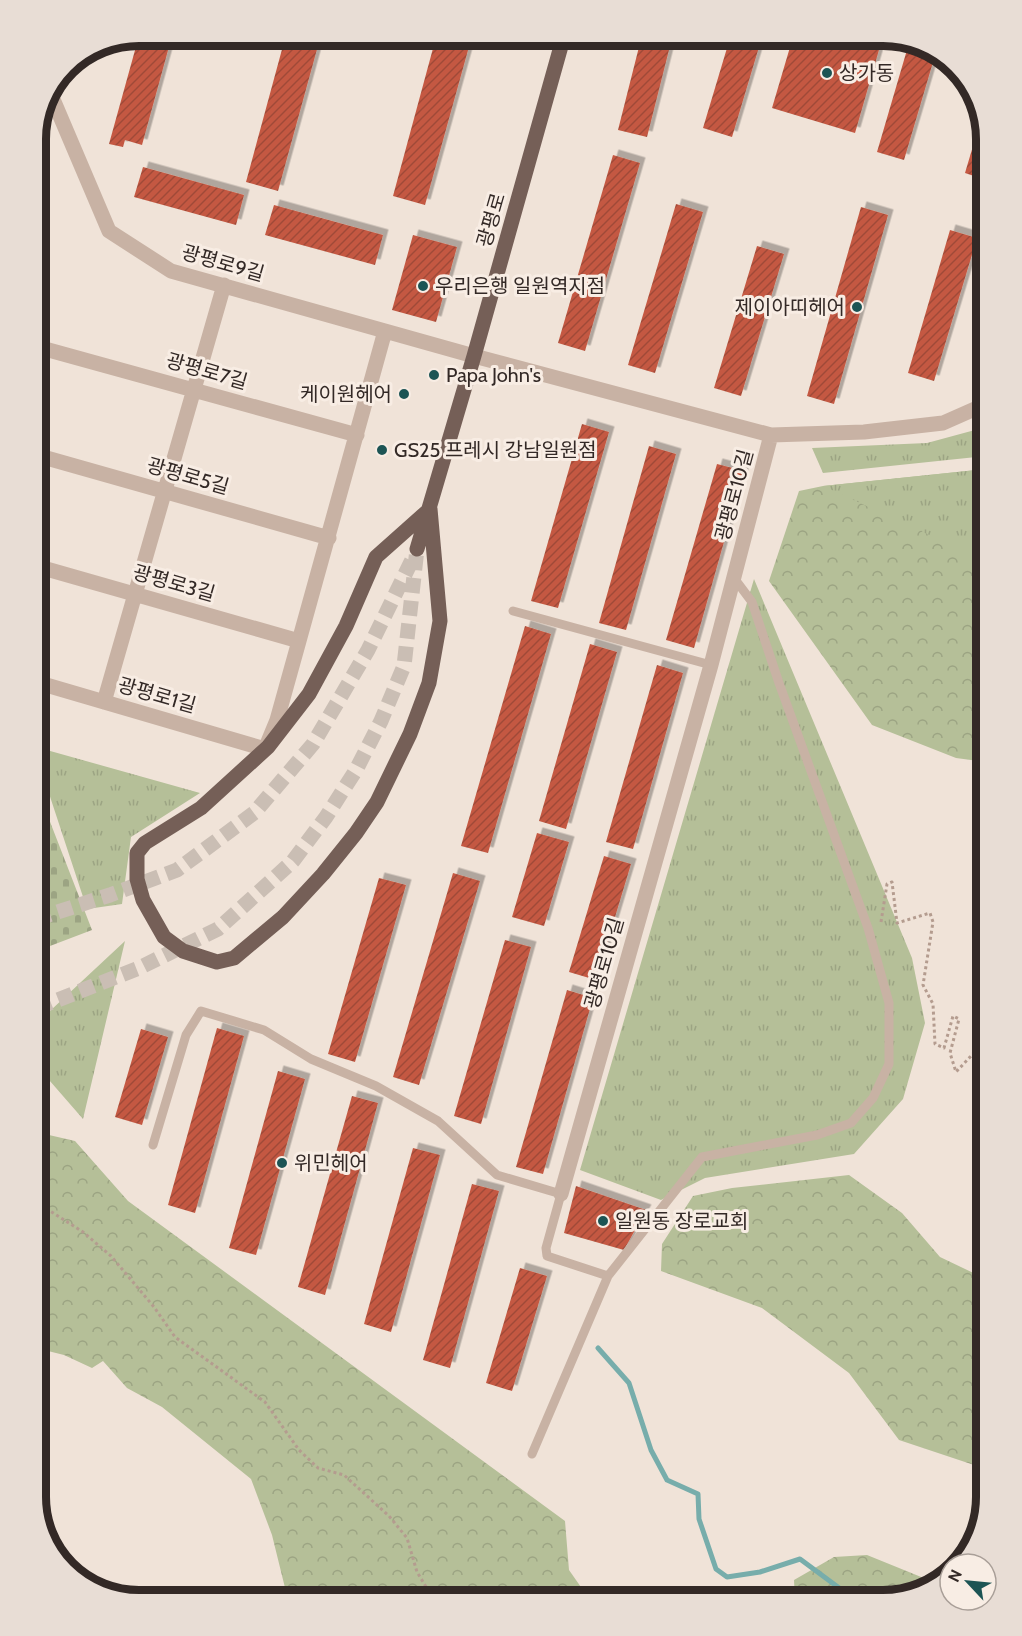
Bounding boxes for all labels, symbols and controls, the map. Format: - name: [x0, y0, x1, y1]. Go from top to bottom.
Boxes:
- place label: 상가동: [839, 61, 894, 85]
- marker: 상가동: [820, 66, 834, 80]
- street label: 광평로: [472, 190, 510, 250]
- street label: 광평로9길: [179, 240, 267, 286]
- place label: 우리은행 일원역지점: [435, 274, 605, 298]
- marker: 우리은행 일원역지점: [416, 279, 430, 293]
- place label: 제이아띠헤어: [735, 295, 845, 319]
- marker: 제이아띠헤어: [850, 300, 864, 314]
- street label: 광평로7길: [163, 348, 251, 394]
- place label: Papa John's: [446, 363, 541, 387]
- marker: Papa John's: [427, 368, 441, 382]
- place label: 케이원헤어: [300, 382, 392, 406]
- marker: 케이원헤어: [397, 387, 411, 401]
- place label: GS25 프레시 강남일원점: [394, 438, 597, 462]
- marker: GS25 프레시 강남일원점: [375, 443, 389, 457]
- street label: 광평로10길: [710, 446, 758, 544]
- street label: 광평로5길: [144, 453, 232, 499]
- street label: 광평로3길: [130, 560, 218, 606]
- street label: 광평로1길: [115, 672, 199, 718]
- street label: 광평로10길: [579, 914, 629, 1012]
- place label: 위민헤어: [294, 1151, 368, 1175]
- marker: 위민헤어: [275, 1156, 289, 1170]
- place label: 일원동 장로교회: [615, 1209, 748, 1233]
- marker: 일원동 장로교회: [596, 1214, 610, 1228]
- north arrow: [938, 1552, 998, 1612]
- text: N: [944, 1566, 966, 1585]

